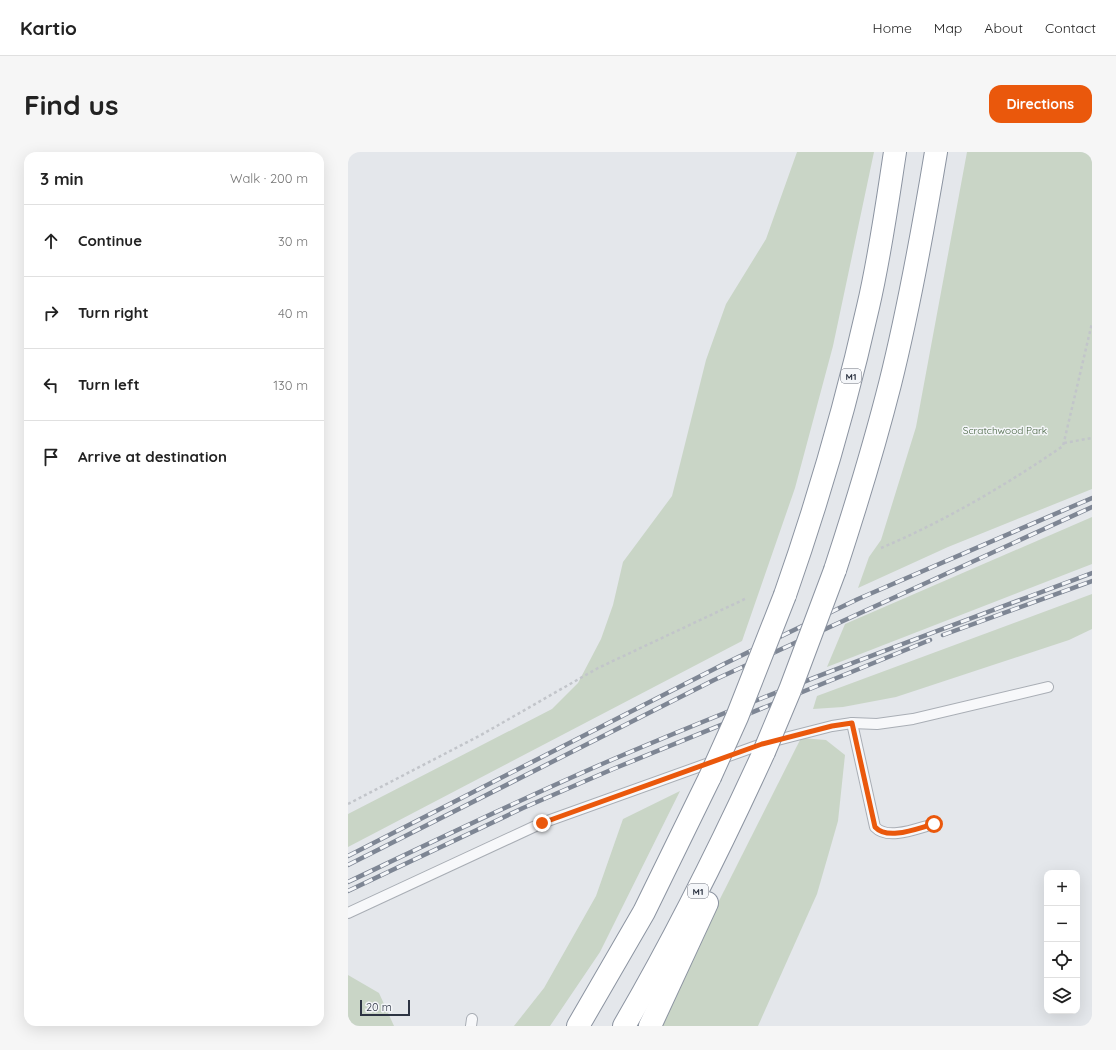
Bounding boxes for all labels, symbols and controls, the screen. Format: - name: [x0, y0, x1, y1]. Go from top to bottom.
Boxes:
- text: Kartio: [20, 16, 77, 40]
- text: Home: [873, 19, 912, 37]
- text: Map: [934, 19, 962, 37]
- text: About: [984, 19, 1023, 37]
- text: Contact: [1045, 19, 1096, 37]
- button: Directions: [989, 85, 1092, 123]
- text: Find us: [24, 87, 118, 122]
- text: 3 min: [40, 168, 84, 189]
- text: Walk · 200 m: [230, 170, 308, 186]
- icon: ahead: [40, 230, 62, 252]
- text: Continue: [78, 231, 142, 250]
- text: 30 m: [278, 233, 308, 249]
- icon: right: [40, 302, 62, 324]
- text: Turn right: [78, 303, 149, 322]
- text: 40 m: [278, 305, 308, 321]
- road number: M1: [841, 369, 861, 383]
- icon: left: [40, 374, 62, 396]
- text: Turn left: [78, 375, 140, 394]
- text: 130 m: [273, 377, 308, 393]
- park label: Scratchwood Park: [963, 424, 1047, 437]
- icon: arrive: [40, 446, 62, 468]
- text: Arrive at destination: [78, 447, 227, 466]
- route end: [533, 814, 551, 832]
- route start: [925, 815, 943, 833]
- map controls: [1044, 870, 1080, 1014]
- button: +: [1044, 870, 1080, 906]
- road number: M1: [688, 884, 708, 898]
- button: −: [1044, 906, 1080, 942]
- button: locate: [1044, 942, 1080, 978]
- button: layers: [1044, 978, 1080, 1014]
- scale bar: [360, 998, 410, 1017]
- text: 20 m: [366, 1000, 392, 1014]

